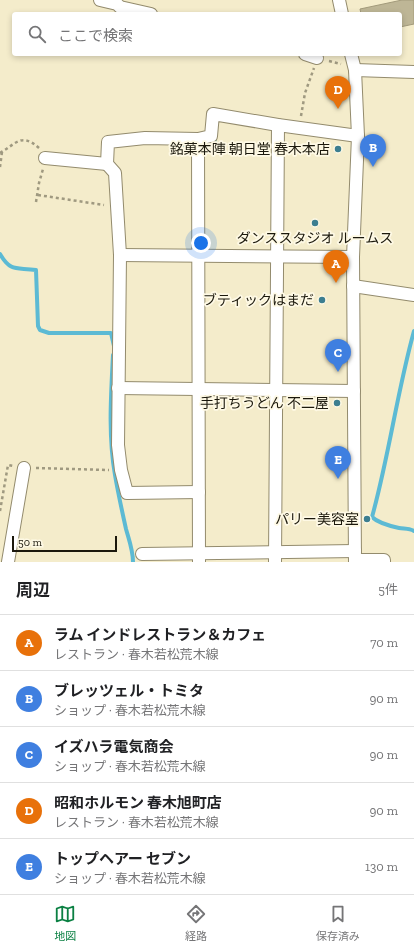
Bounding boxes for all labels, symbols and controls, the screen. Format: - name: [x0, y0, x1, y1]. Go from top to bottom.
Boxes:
- search box: [12, 12, 402, 56]
- icon: search: [26, 23, 48, 45]
- text: ここで検索: [58, 27, 133, 45]
- pin: D: [325, 76, 351, 109]
- pin: B: [360, 134, 386, 167]
- place label: 銘菓本陣 朝日堂 春木本店: [170, 141, 330, 158]
- marker: 銘菓本陣 朝日堂 春木本店: [333, 144, 343, 154]
- marker: ダンススタジオ ルームス: [310, 218, 320, 228]
- place label: ダンススタジオ ルームス: [237, 230, 393, 247]
- your location: [191, 233, 211, 253]
- pin: A: [323, 250, 349, 283]
- place label: ブティックはまだ: [203, 292, 314, 309]
- marker: ブティックはまだ: [317, 295, 327, 305]
- pin: C: [325, 339, 351, 372]
- place label: 手打ちうどん 不二屋: [200, 395, 329, 412]
- marker: 手打ちうどん 不二屋: [332, 398, 342, 408]
- pin: E: [325, 446, 351, 479]
- place label: パリー美容室: [275, 511, 359, 528]
- marker: パリー美容室: [362, 514, 372, 524]
- scale bar: [12, 534, 117, 553]
- text: 50 m: [18, 536, 42, 549]
- text: 周辺: [16, 580, 50, 600]
- text: 5件: [378, 582, 398, 597]
- text: ラム インドレストラン＆カフェ: [54, 626, 266, 644]
- text: A: [25, 635, 33, 650]
- text: 70 m: [370, 635, 398, 650]
- text: レストラン · 春木若松荒木線: [54, 647, 219, 662]
- text: ブレッツェル・トミタ: [54, 682, 204, 700]
- text: B: [25, 691, 33, 706]
- text: 90 m: [369, 691, 398, 706]
- text: ショップ · 春木若松荒木線: [54, 703, 206, 718]
- text: イズハラ電気商会: [54, 738, 174, 756]
- text: C: [25, 747, 33, 762]
- text: 90 m: [369, 747, 398, 762]
- text: ショップ · 春木若松荒木線: [54, 759, 206, 774]
- text: 昭和ホルモン 春木旭町店: [54, 794, 222, 812]
- text: D: [24, 803, 34, 818]
- text: 90 m: [369, 803, 398, 818]
- text: レストラン · 春木若松荒木線: [54, 815, 219, 830]
- text: トップヘアー セブン: [54, 850, 191, 868]
- text: E: [25, 859, 33, 874]
- text: 130 m: [365, 859, 398, 874]
- text: ショップ · 春木若松荒木線: [54, 871, 206, 886]
- tab: 地図: [54, 903, 76, 943]
- tab: 経路: [185, 903, 207, 943]
- tab: 保存済み: [316, 903, 360, 943]

